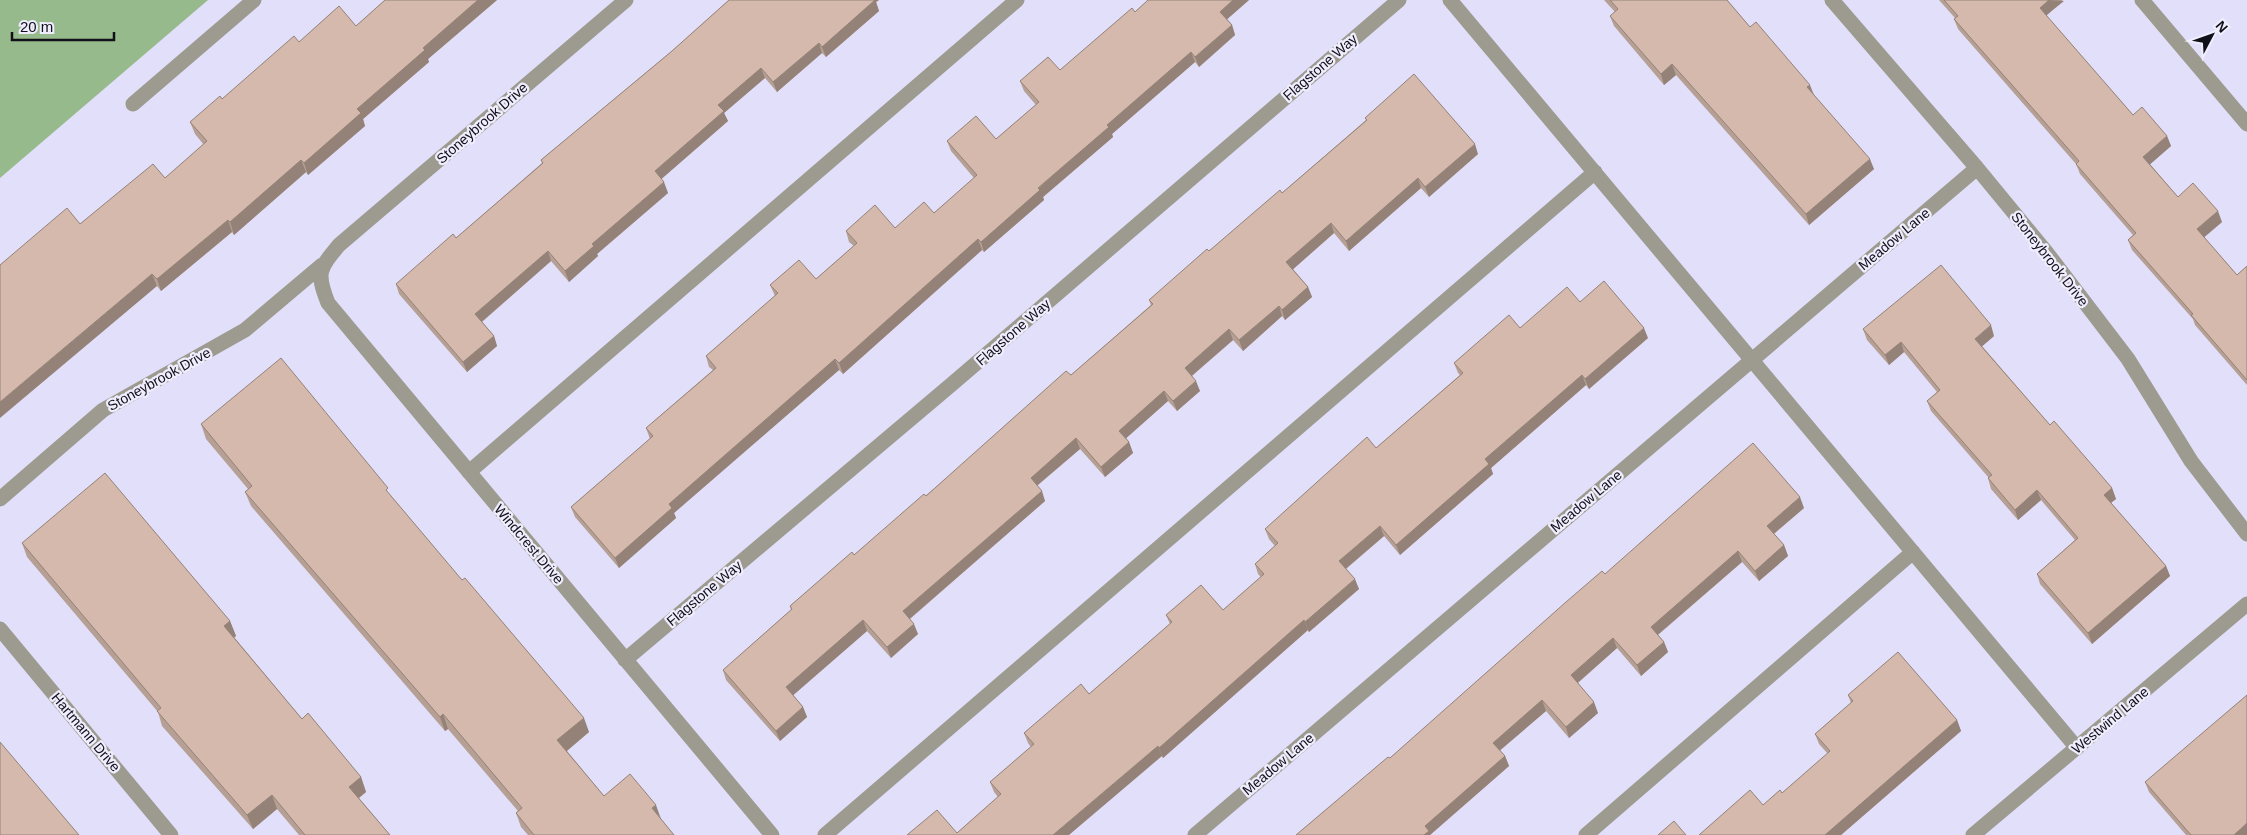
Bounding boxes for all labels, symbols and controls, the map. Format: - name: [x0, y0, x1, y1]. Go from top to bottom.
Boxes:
- scale bar: [12, 10, 115, 42]
- north arrow: [2187, 10, 2237, 60]
- text: N: [2212, 17, 2231, 36]
- text: 20 m: [20, 18, 53, 35]
- street label: Flagstone Way: [1280, 31, 1360, 103]
- street label: Stoneybrook Drive: [433, 79, 531, 167]
- street label: Meadow Lane: [1855, 204, 1933, 273]
- street label: Stoneybrook Drive: [2008, 209, 2092, 309]
- street label: Flagstone Way: [973, 296, 1053, 368]
- street label: Stoneybrook Drive: [105, 344, 213, 414]
- street label: Meadow Lane: [1547, 466, 1625, 535]
- street label: Windcrest Drive: [491, 501, 567, 587]
- street label: Flagstone Way: [663, 557, 745, 629]
- street label: Westwind Lane: [2068, 683, 2152, 757]
- street label: Hartmann Drive: [48, 689, 124, 775]
- street label: Meadow Lane: [1239, 729, 1317, 798]

